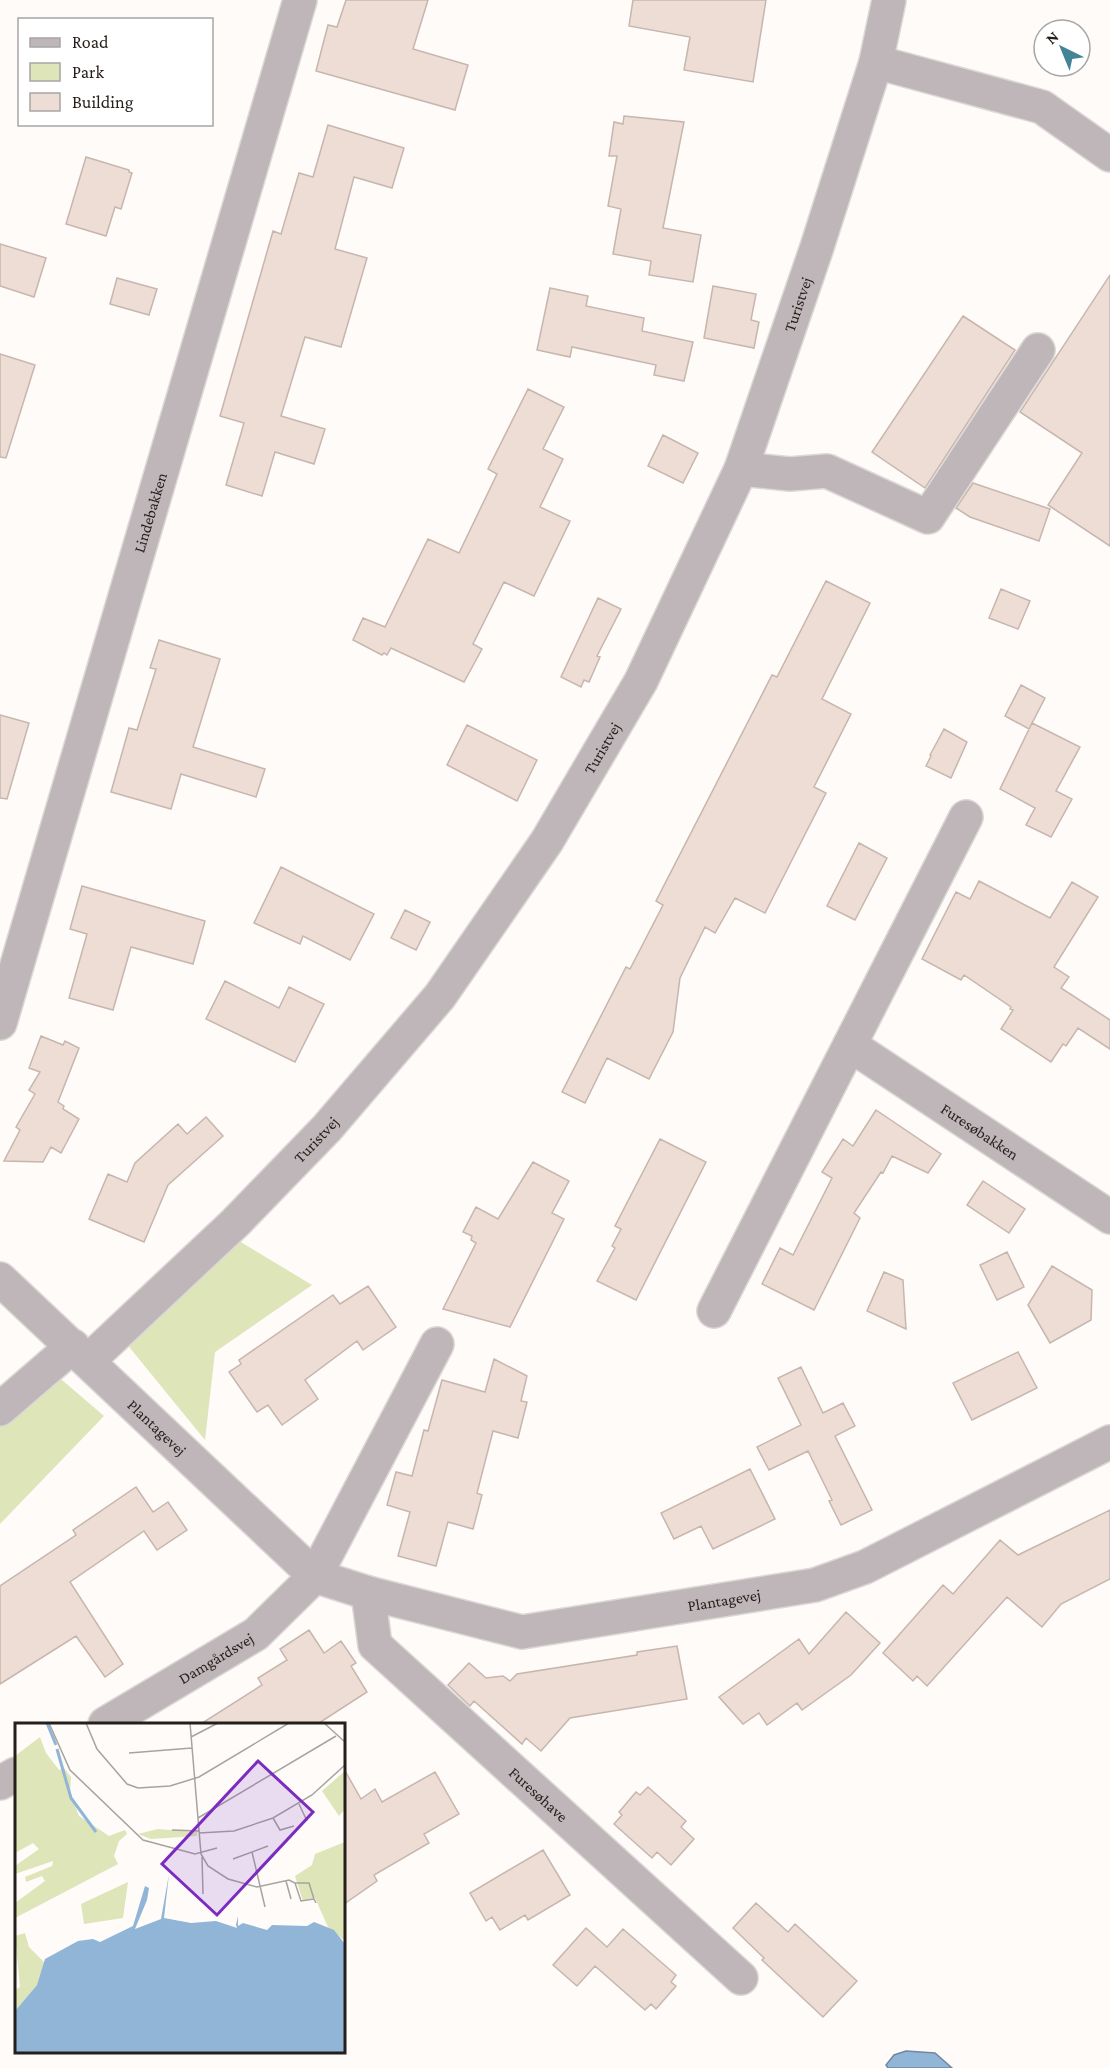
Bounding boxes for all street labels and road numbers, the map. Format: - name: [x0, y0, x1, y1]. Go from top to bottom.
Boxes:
- street label: Turistvej: [780, 275, 816, 334]
- street label: Lindebakken: [130, 470, 170, 555]
- street label: Turistvej: [580, 719, 624, 777]
- street label: Furesøbakken: [938, 1099, 1022, 1163]
- street label: Turistvej: [290, 1113, 342, 1166]
- street label: Plantagevej: [125, 1396, 190, 1459]
- street label: Plantagevej: [686, 1585, 762, 1614]
- street label: Damgårdsvej: [175, 1629, 257, 1687]
- street label: Furesøhave: [506, 1763, 572, 1825]

